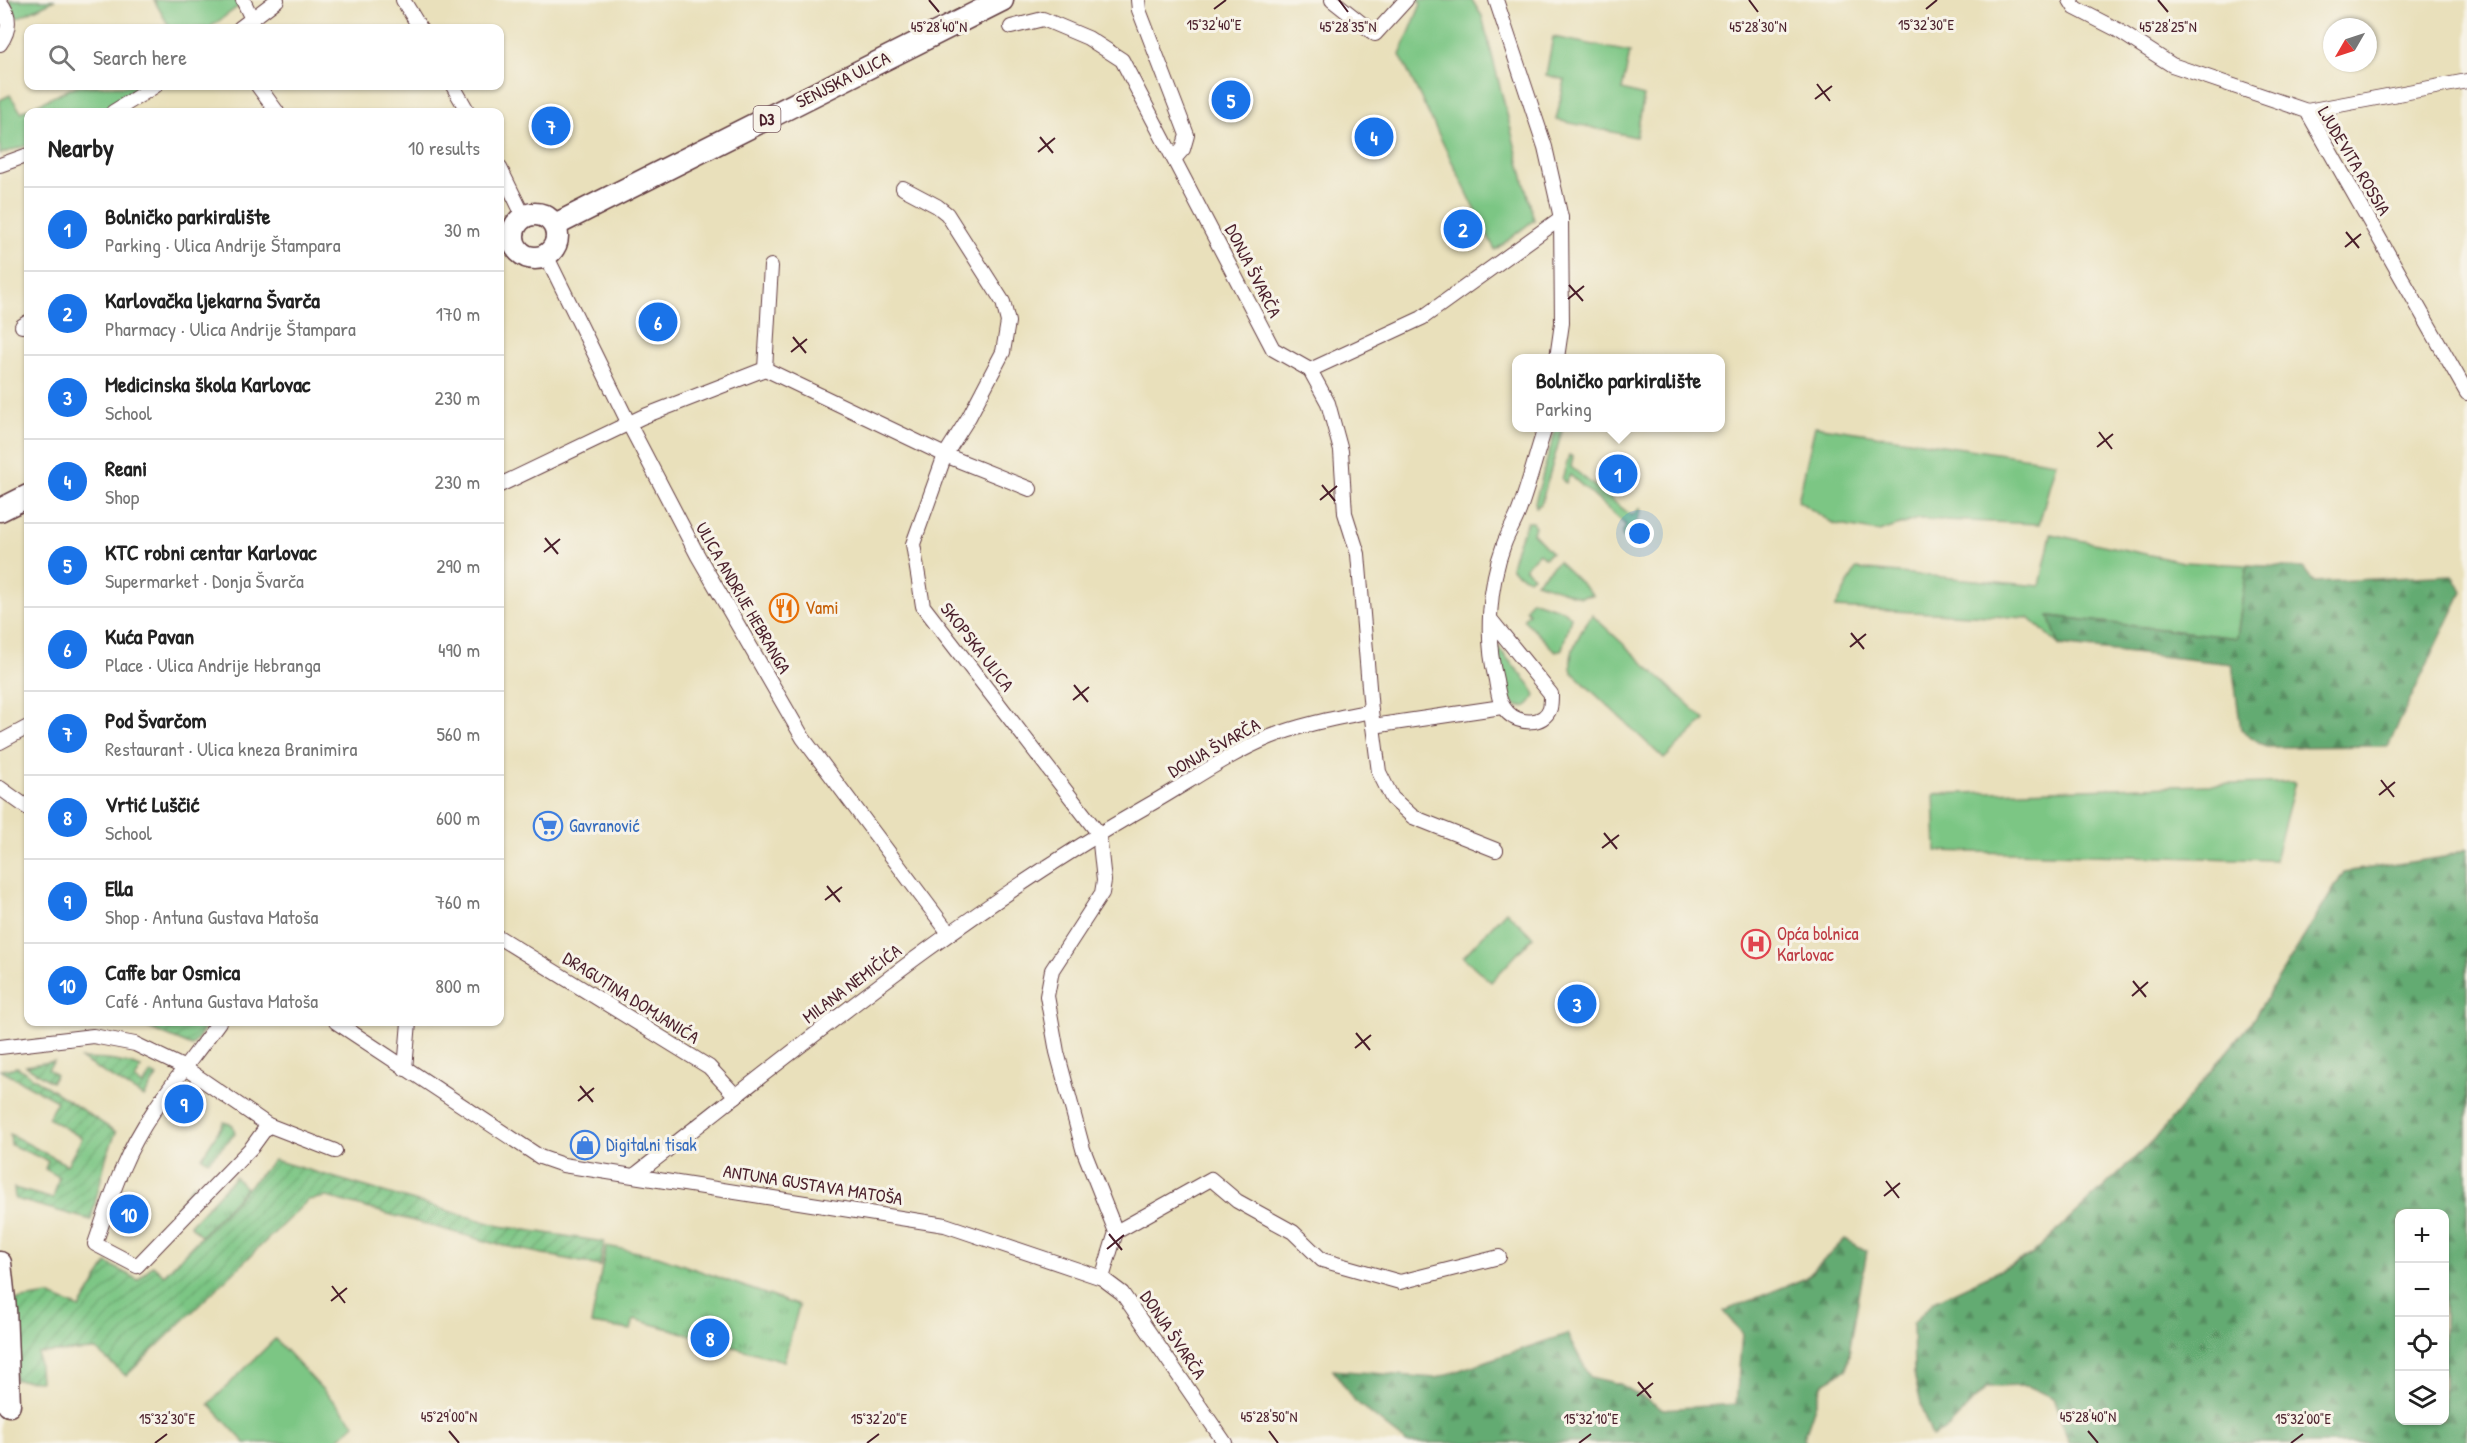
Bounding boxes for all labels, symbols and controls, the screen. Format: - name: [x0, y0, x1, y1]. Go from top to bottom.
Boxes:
- text: 15°32'40"E: [1187, 14, 1242, 35]
- text: 15°32'30"E: [1898, 14, 1954, 35]
- text: 45°28'40"N: [911, 16, 967, 37]
- text: 45°28'35"N: [1319, 16, 1377, 37]
- text: 45°28'30"N: [1729, 16, 1787, 37]
- text: 45°28'25"N: [2139, 16, 2197, 37]
- north arrow: [2323, 18, 2377, 72]
- search box: [24, 24, 504, 90]
- icon: search: [45, 41, 78, 74]
- text: Search here: [93, 42, 187, 72]
- street label: SENJSKA ULICA: [791, 45, 894, 114]
- pin: 5: [1212, 78, 1250, 122]
- street label: LJUDEVITA ROSSIA: [2312, 102, 2397, 220]
- pin: 7: [532, 104, 570, 148]
- road number: D3: [754, 106, 780, 132]
- pin: 4: [1354, 114, 1394, 160]
- text: Nearby: [48, 130, 114, 165]
- text: 10 results: [408, 134, 480, 161]
- text: Bolničko parkiralište: [105, 201, 271, 231]
- pin: 2: [1444, 206, 1482, 252]
- text: 1: [64, 216, 71, 243]
- text: 30 m: [444, 216, 480, 243]
- street label: DONJA ŠVARČA: [1219, 220, 1288, 322]
- text: Parking · Ulica Andrije Štampara: [105, 231, 341, 258]
- text: Karlovačka ljekarna Švarča: [105, 285, 320, 315]
- text: 2: [63, 300, 72, 327]
- text: 170 m: [436, 300, 480, 327]
- pin: 6: [638, 300, 678, 344]
- text: Pharmacy · Ulica Andrije Štampara: [105, 315, 356, 342]
- popup: [1512, 354, 1725, 432]
- text: Bolničko parkiralište: [1536, 365, 1701, 395]
- text: Medicinska škola Karlovac: [105, 369, 310, 399]
- text: 3: [63, 384, 72, 411]
- text: 230 m: [435, 384, 480, 411]
- text: Parking: [1536, 395, 1592, 422]
- text: School: [105, 399, 152, 426]
- pin: 1: [1598, 452, 1638, 496]
- text: Reani: [105, 453, 147, 483]
- text: 4: [64, 468, 71, 495]
- text: 230 m: [435, 468, 480, 495]
- text: Shop: [105, 483, 139, 510]
- street label: ULICA ANDRIJE HEBRANGA: [690, 517, 797, 678]
- your location: [1625, 519, 1654, 548]
- text: KTC robni centar Karlovac: [105, 537, 317, 567]
- text: 5: [63, 552, 72, 579]
- text: 290 m: [436, 552, 480, 579]
- text: Supermarket · Donja Švarča: [105, 567, 304, 594]
- restaurant icon: Vami: [768, 592, 800, 624]
- place label: Vami: [805, 595, 838, 620]
- street label: SKOPSKA ULICA: [935, 597, 1020, 696]
- text: Kuća Pavan: [105, 621, 194, 651]
- text: 6: [64, 636, 71, 663]
- text: 490 m: [438, 636, 480, 663]
- text: Place · Ulica Andrije Hebranga: [105, 651, 321, 678]
- text: Pod Švarčom: [105, 705, 206, 735]
- street label: DONJA ŠVARČA: [1163, 712, 1264, 783]
- text: 7: [63, 720, 72, 747]
- text: 560 m: [436, 720, 480, 747]
- text: Restaurant · Ulica kneza Branimira: [105, 735, 357, 762]
- text: Vrtić Luščić: [105, 789, 199, 819]
- text: 8: [63, 804, 72, 831]
- text: 600 m: [436, 804, 480, 831]
- supermarket icon: Gavranović: [532, 810, 564, 842]
- place label: Gavranović: [569, 813, 640, 838]
- text: School: [105, 819, 152, 846]
- text: Ella: [105, 873, 133, 903]
- text: 9: [64, 888, 71, 915]
- text: 760 m: [435, 888, 480, 915]
- text: Shop · Antuna Gustava Matoša: [105, 903, 318, 930]
- place label: Opća bolnica Karlovac: [1777, 921, 1859, 967]
- hospital icon: Opća bolnica Karlovac: [1740, 928, 1772, 960]
- street label: MILANA NEMIČIĆA: [797, 938, 907, 1029]
- street label: DRAGUTINA DOMJANIĆA: [558, 946, 704, 1050]
- text: Caffe bar Osmica: [105, 957, 240, 987]
- text: 10: [59, 972, 76, 999]
- text: 800 m: [435, 972, 480, 999]
- pin: 3: [1558, 982, 1596, 1026]
- text: Café · Antuna Gustava Matoša: [105, 987, 318, 1014]
- pin: 9: [164, 1082, 204, 1126]
- shop icon: Digitalni tisak: [569, 1129, 601, 1161]
- place label: Digitalni tisak: [606, 1132, 697, 1157]
- street label: ANTUNA GUSTAVA MATOŠA: [722, 1158, 905, 1211]
- pin: 10: [110, 1192, 148, 1236]
- map controls: [2395, 1209, 2449, 1425]
- button: +: [2395, 1209, 2449, 1263]
- button: −: [2395, 1263, 2449, 1317]
- street label: DONJA ŠVARČA: [1135, 1286, 1212, 1384]
- pin: 8: [690, 1316, 730, 1360]
- button: locate: [2395, 1317, 2449, 1371]
- button: layers: [2395, 1371, 2449, 1425]
- text: 45°29'00"N: [421, 1406, 477, 1427]
- text: 45°28'50"N: [1240, 1406, 1298, 1427]
- text: 45°28'40"N: [2060, 1406, 2116, 1427]
- text: 15°32'30"E: [139, 1408, 195, 1429]
- text: 15°32'20"E: [851, 1408, 908, 1429]
- text: 15°32'10"E: [1564, 1408, 1619, 1429]
- text: 15°32'00"E: [2275, 1408, 2331, 1429]

